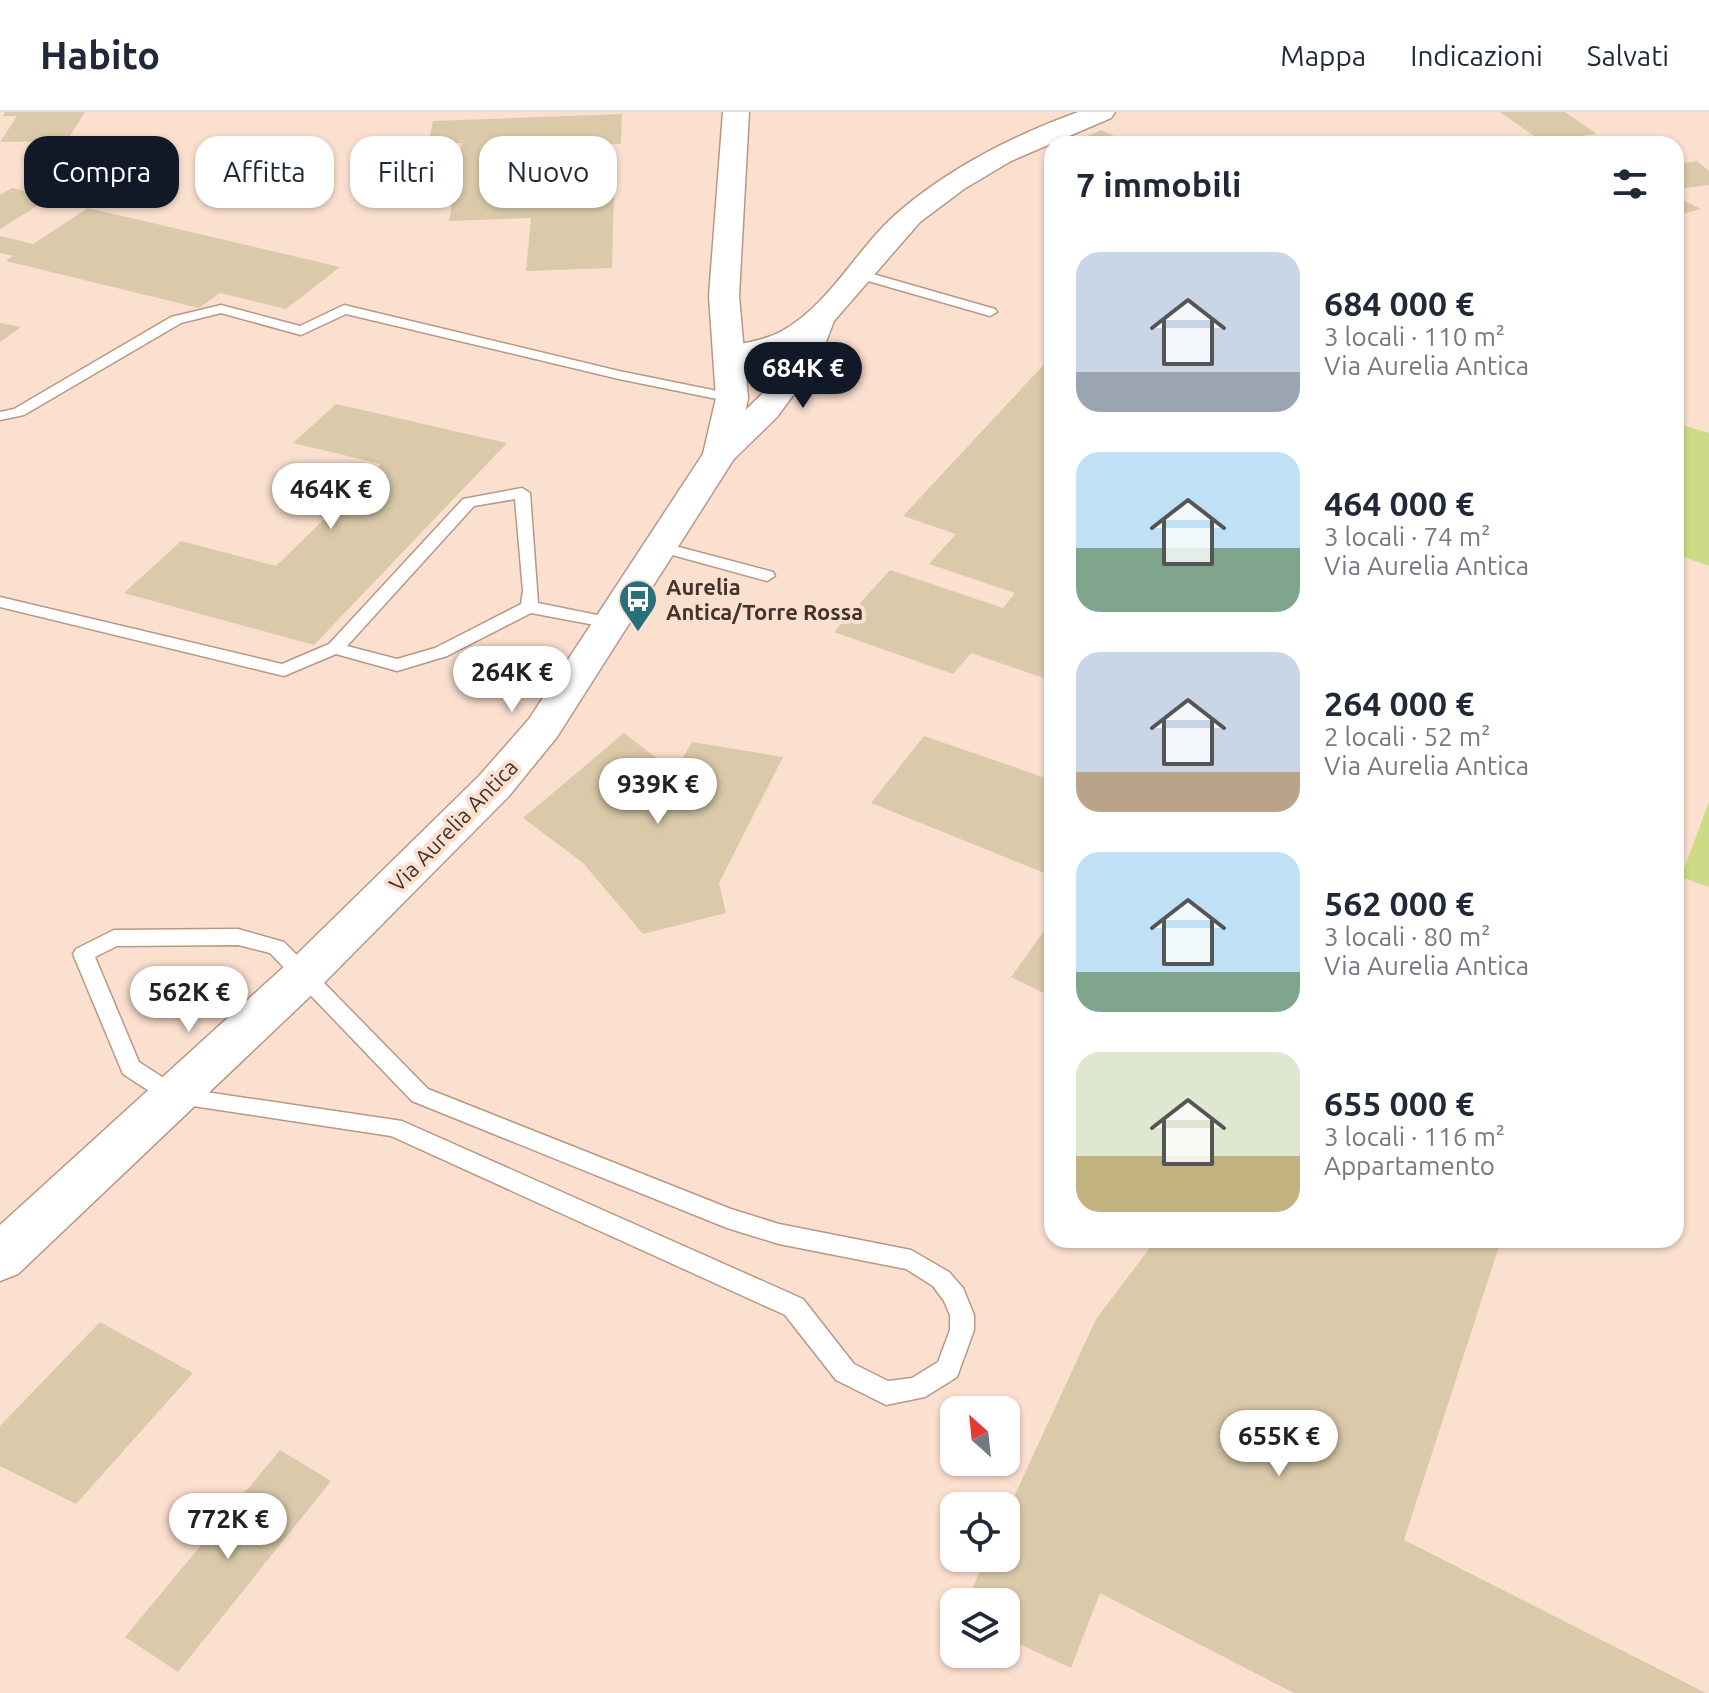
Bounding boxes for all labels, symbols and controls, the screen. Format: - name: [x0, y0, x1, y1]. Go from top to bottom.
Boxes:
- text: Habito: [40, 34, 160, 76]
- text: Mappa: [1280, 40, 1366, 71]
- text: Indicazioni: [1410, 40, 1543, 71]
- text: Salvati: [1587, 40, 1669, 71]
- chip: Compra: [24, 136, 179, 208]
- chip: Affitta: [195, 136, 334, 208]
- chip: Filtri: [350, 136, 463, 208]
- chip: Nuovo: [479, 136, 617, 208]
- icon: filters: [1608, 162, 1652, 206]
- text: 7 immobili: [1076, 165, 1241, 203]
- icon: home: [1140, 284, 1236, 380]
- text: 684 000 €: [1324, 284, 1474, 322]
- text: 3 locali · 110 m²: [1324, 322, 1505, 351]
- pin: 684K €: [738, 342, 868, 410]
- text: Via Aurelia Antica: [1324, 351, 1529, 380]
- text: 684K €: [762, 353, 844, 382]
- pin: 464K €: [266, 463, 396, 531]
- text: 464K €: [290, 474, 372, 503]
- icon: home: [1140, 484, 1236, 580]
- text: 464 000 €: [1324, 484, 1474, 522]
- text: 3 locali · 74 m²: [1324, 522, 1491, 551]
- text: Via Aurelia Antica: [1324, 551, 1529, 580]
- place label: Aurelia Antica/Torre Rossa: [666, 574, 863, 624]
- bus stop icon: Aurelia Antica/Torre Rossa: [617, 578, 659, 633]
- pin: 264K €: [447, 646, 577, 714]
- text: 264K €: [471, 657, 553, 686]
- icon: home: [1140, 684, 1236, 780]
- text: 264 000 €: [1324, 684, 1474, 722]
- text: 2 locali · 52 m²: [1324, 722, 1491, 751]
- text: Via Aurelia Antica: [1324, 751, 1529, 780]
- street label: Via Aurelia Antica: [384, 754, 522, 896]
- pin: 939K €: [593, 758, 723, 826]
- text: 939K €: [617, 769, 699, 798]
- icon: home: [1140, 884, 1236, 980]
- text: 562 000 €: [1324, 884, 1474, 922]
- text: 3 locali · 80 m²: [1324, 922, 1491, 951]
- text: Via Aurelia Antica: [1324, 951, 1529, 980]
- pin: 562K €: [124, 966, 254, 1034]
- text: 562K €: [148, 977, 230, 1006]
- icon: home: [1140, 1084, 1236, 1180]
- text: 655 000 €: [1324, 1084, 1474, 1122]
- text: 3 locali · 116 m²: [1324, 1122, 1505, 1151]
- text: Appartamento: [1324, 1151, 1495, 1180]
- north arrow: [940, 1396, 1020, 1476]
- map controls: [940, 1396, 1020, 1668]
- pin: 655K €: [1214, 1410, 1344, 1478]
- text: 655K €: [1238, 1421, 1320, 1450]
- button: locate: [940, 1492, 1020, 1572]
- pin: 772K €: [163, 1493, 293, 1561]
- text: 772K €: [187, 1504, 269, 1533]
- button: layers: [940, 1588, 1020, 1668]

